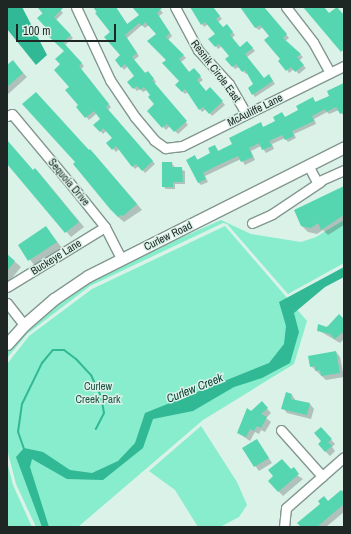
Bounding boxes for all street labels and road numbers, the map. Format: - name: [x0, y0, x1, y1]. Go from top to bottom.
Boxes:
- street label: Resnik Circle East: [188, 37, 244, 105]
- street label: McAuliffe Lane: [225, 91, 285, 129]
- street label: Sequoia Drive: [45, 156, 93, 208]
- street label: Curlew Road: [142, 219, 194, 253]
- street label: Buckeye Lane: [28, 236, 84, 278]

